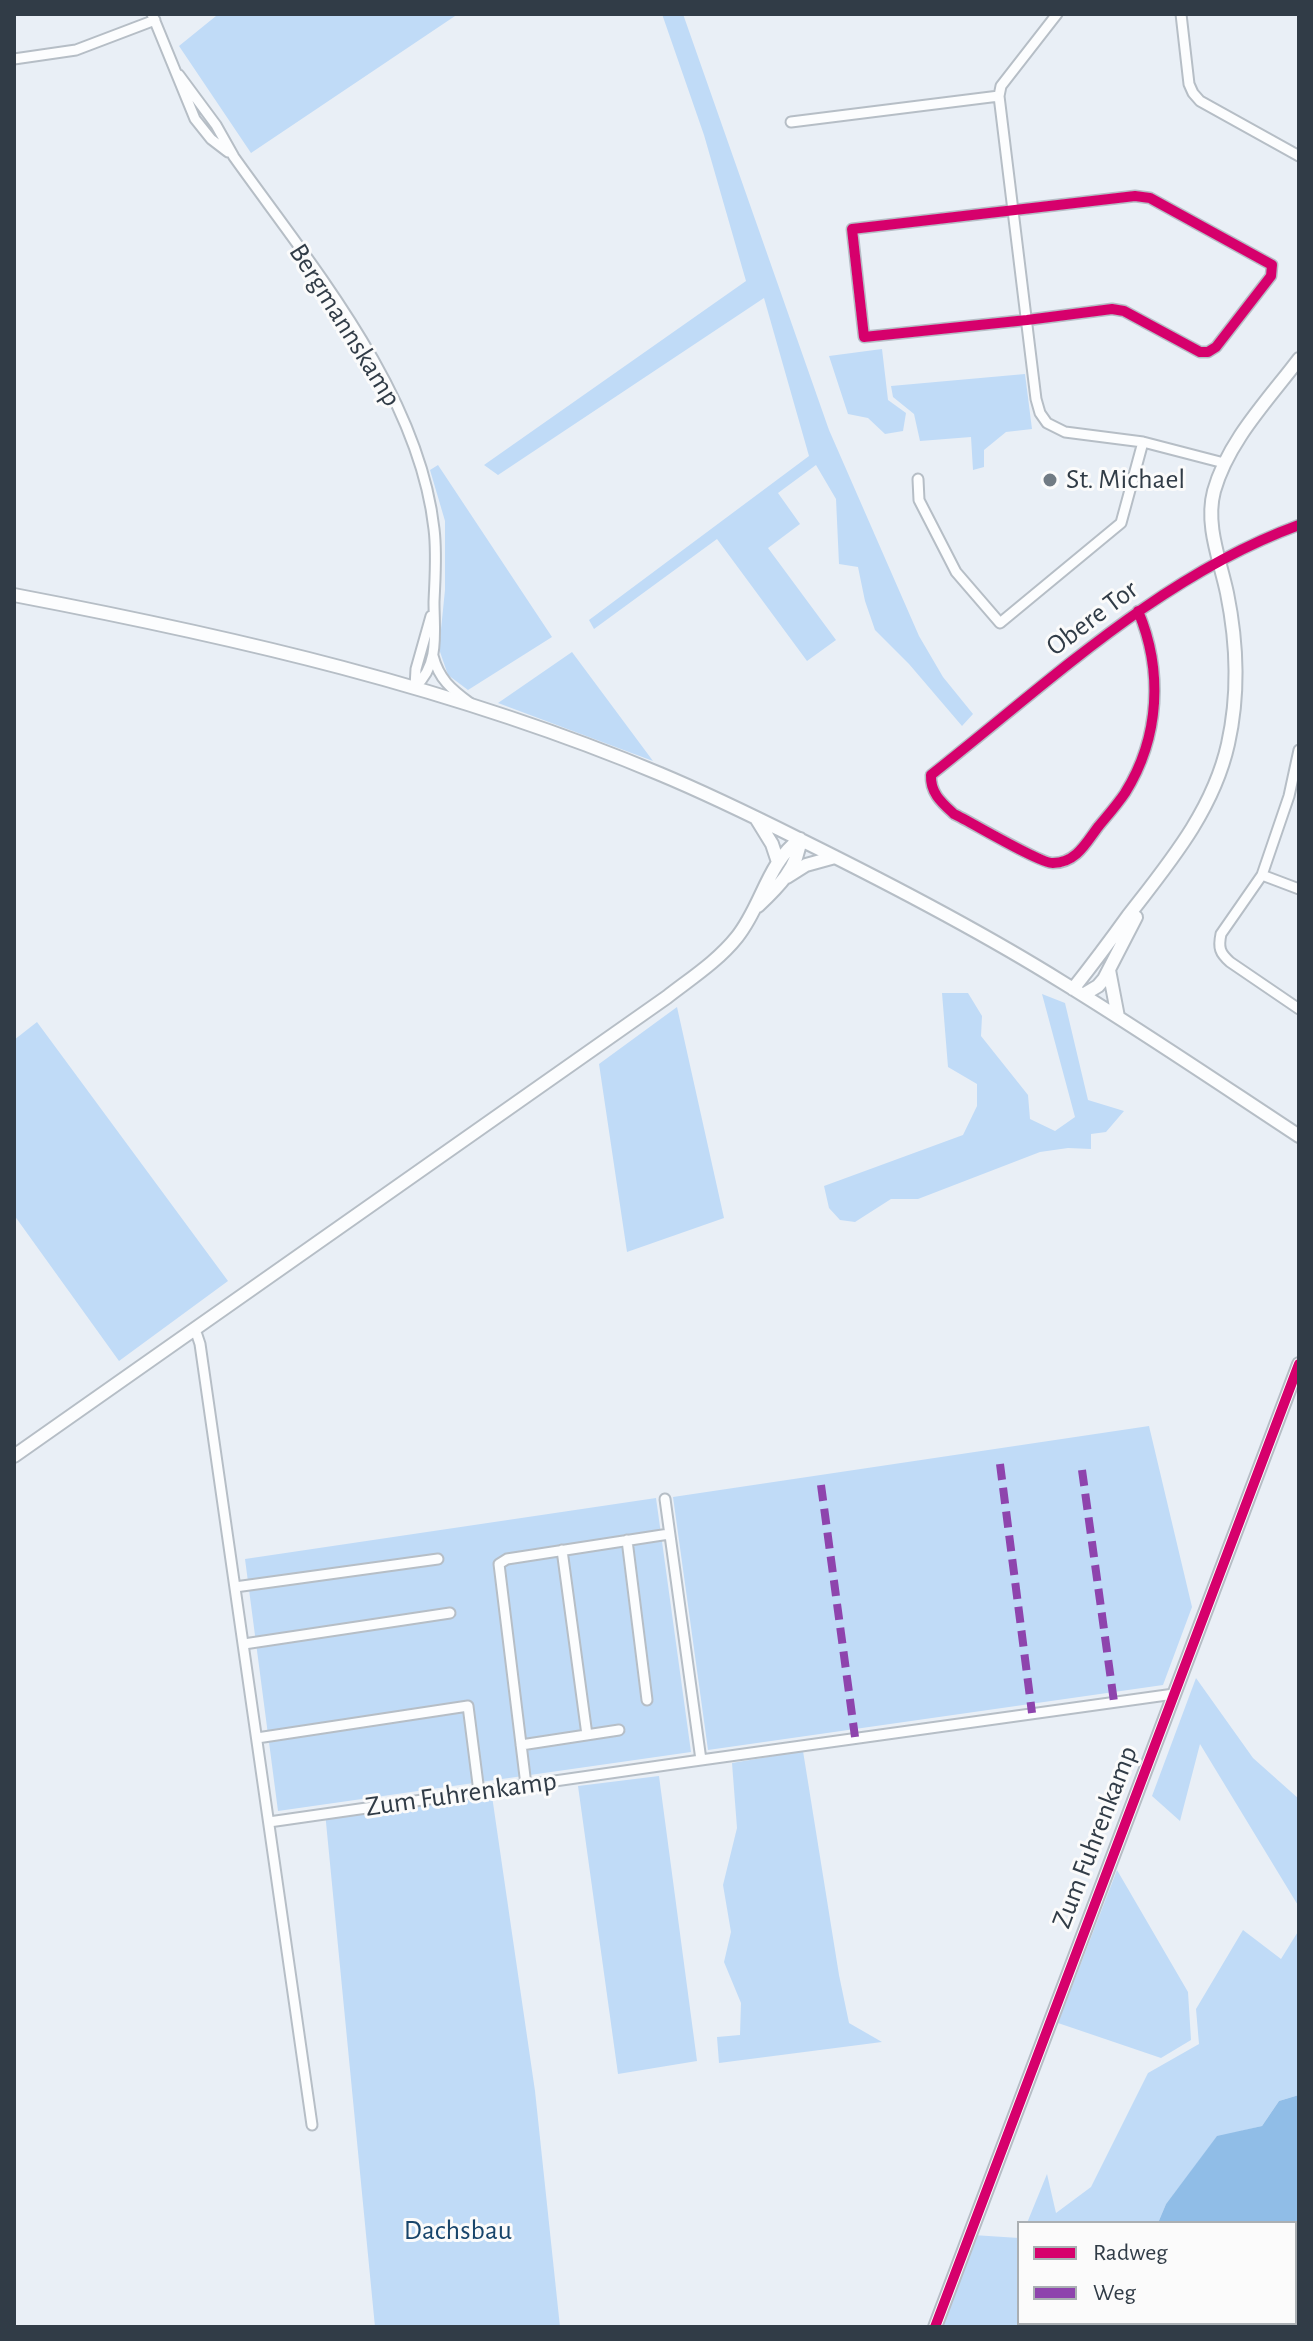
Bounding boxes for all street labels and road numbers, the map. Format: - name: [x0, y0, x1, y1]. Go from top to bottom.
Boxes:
- street label: Bergmannskamp: [281, 237, 409, 413]
- street label: Obere Tor: [1040, 573, 1144, 663]
- street label: Zum Fuhrenkamp: [1045, 1741, 1145, 1933]
- street label: Zum Fuhrenkamp: [363, 1764, 559, 1824]

